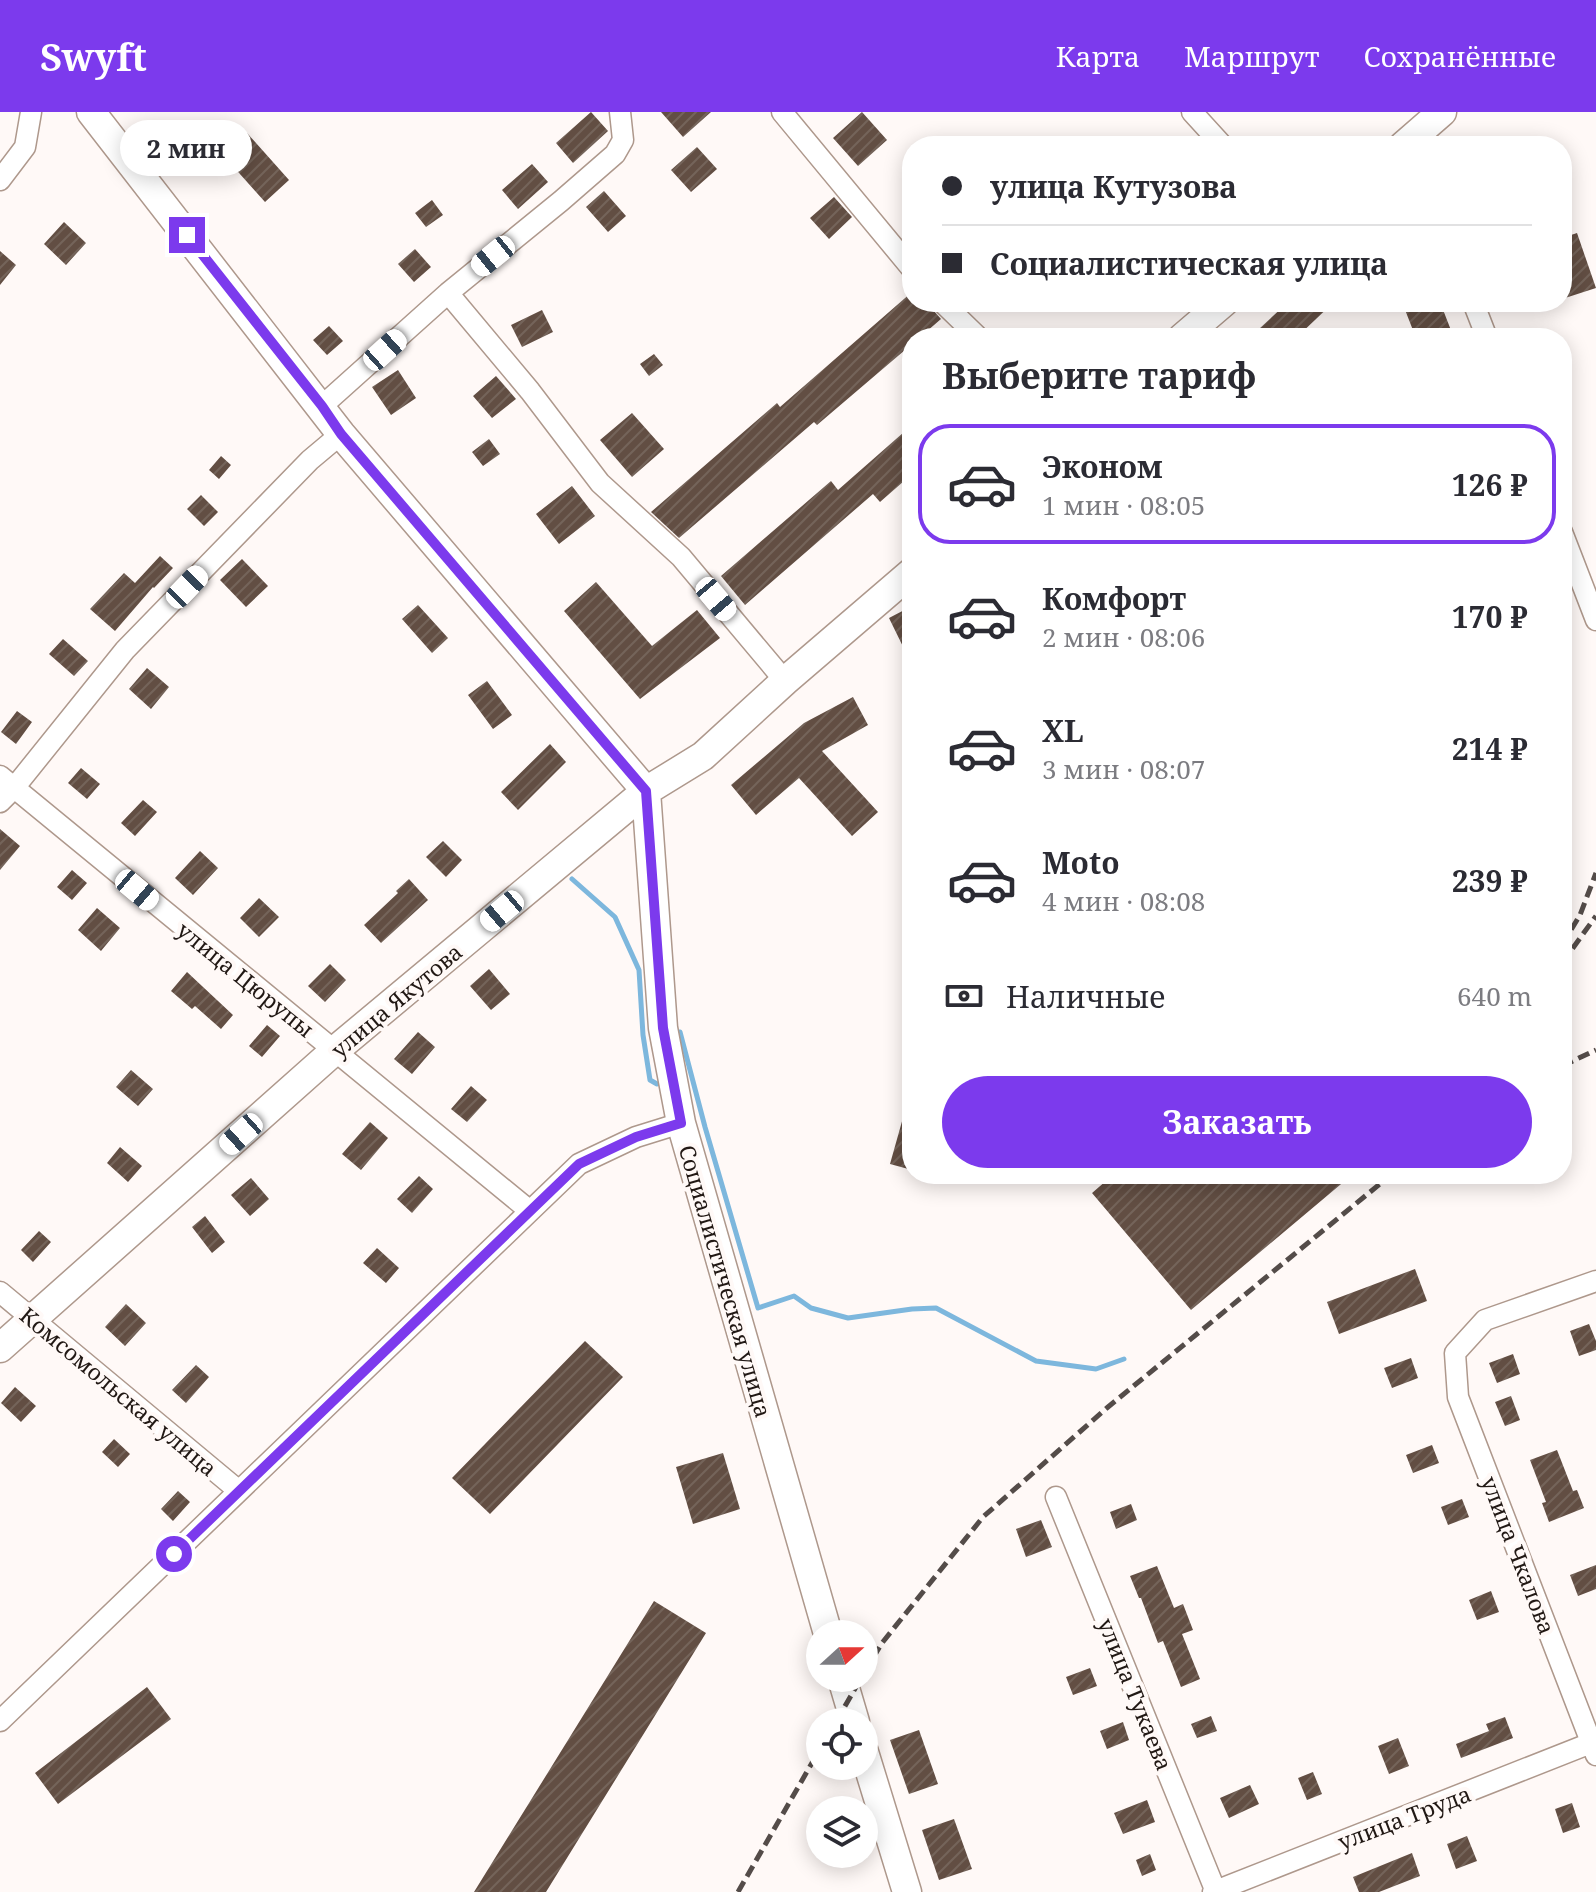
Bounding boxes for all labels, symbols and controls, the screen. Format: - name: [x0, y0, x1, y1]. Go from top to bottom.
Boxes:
- text: Swyft: [40, 30, 147, 82]
- text: Карта: [1056, 37, 1140, 75]
- text: Маршрут: [1184, 37, 1319, 75]
- text: Сохранённые: [1363, 37, 1556, 75]
- callout: 2 мин: [121, 119, 253, 175]
- text: 2 мин: [147, 130, 225, 166]
- text: улица Кутузова: [990, 166, 1237, 207]
- route end: [169, 217, 205, 253]
- car: [467, 232, 519, 280]
- text: Социалистическая улица: [990, 243, 1388, 284]
- car: [359, 325, 411, 375]
- text: Выберите тариф: [942, 351, 1256, 400]
- text: Эконом: [1042, 446, 1162, 487]
- icon: car: [946, 448, 1018, 520]
- text: 126 ₽: [1452, 464, 1528, 505]
- text: 1 мин · 08:05: [1042, 487, 1205, 523]
- car: [162, 561, 212, 613]
- car: [691, 573, 741, 625]
- text: Комфорт: [1042, 578, 1186, 619]
- icon: car: [946, 580, 1018, 652]
- text: 170 ₽: [1452, 596, 1528, 637]
- text: 2 мин · 08:06: [1042, 619, 1205, 655]
- text: XL: [1042, 710, 1084, 751]
- icon: car: [946, 712, 1018, 784]
- text: 214 ₽: [1452, 728, 1528, 769]
- text: 3 мин · 08:07: [1042, 751, 1205, 787]
- text: Moto: [1042, 842, 1120, 883]
- icon: car: [946, 844, 1018, 916]
- text: 239 ₽: [1452, 860, 1528, 901]
- car: [111, 865, 163, 915]
- text: 4 мин · 08:08: [1042, 883, 1205, 919]
- car: [476, 886, 528, 936]
- street label: улица Цюрупы: [171, 914, 321, 1044]
- street label: улица Якутова: [324, 936, 468, 1064]
- icon: cash: [942, 974, 986, 1018]
- text: Наличные: [1006, 976, 1165, 1017]
- text: 640 m: [1457, 978, 1532, 1014]
- button: Заказать: [942, 1076, 1532, 1168]
- car: [215, 1109, 267, 1159]
- street label: Социалистическая улица: [673, 1141, 779, 1421]
- street label: Комсомольская улица: [14, 1300, 224, 1482]
- street label: улица Чкалова: [1475, 1472, 1563, 1638]
- route start: [156, 1536, 192, 1572]
- street label: улица Тукаева: [1092, 1613, 1180, 1775]
- north arrow: [806, 1620, 878, 1692]
- map controls: [806, 1620, 878, 1868]
- button: locate: [806, 1708, 878, 1780]
- street label: улица Труда: [1333, 1778, 1475, 1856]
- button: layers: [806, 1796, 878, 1868]

